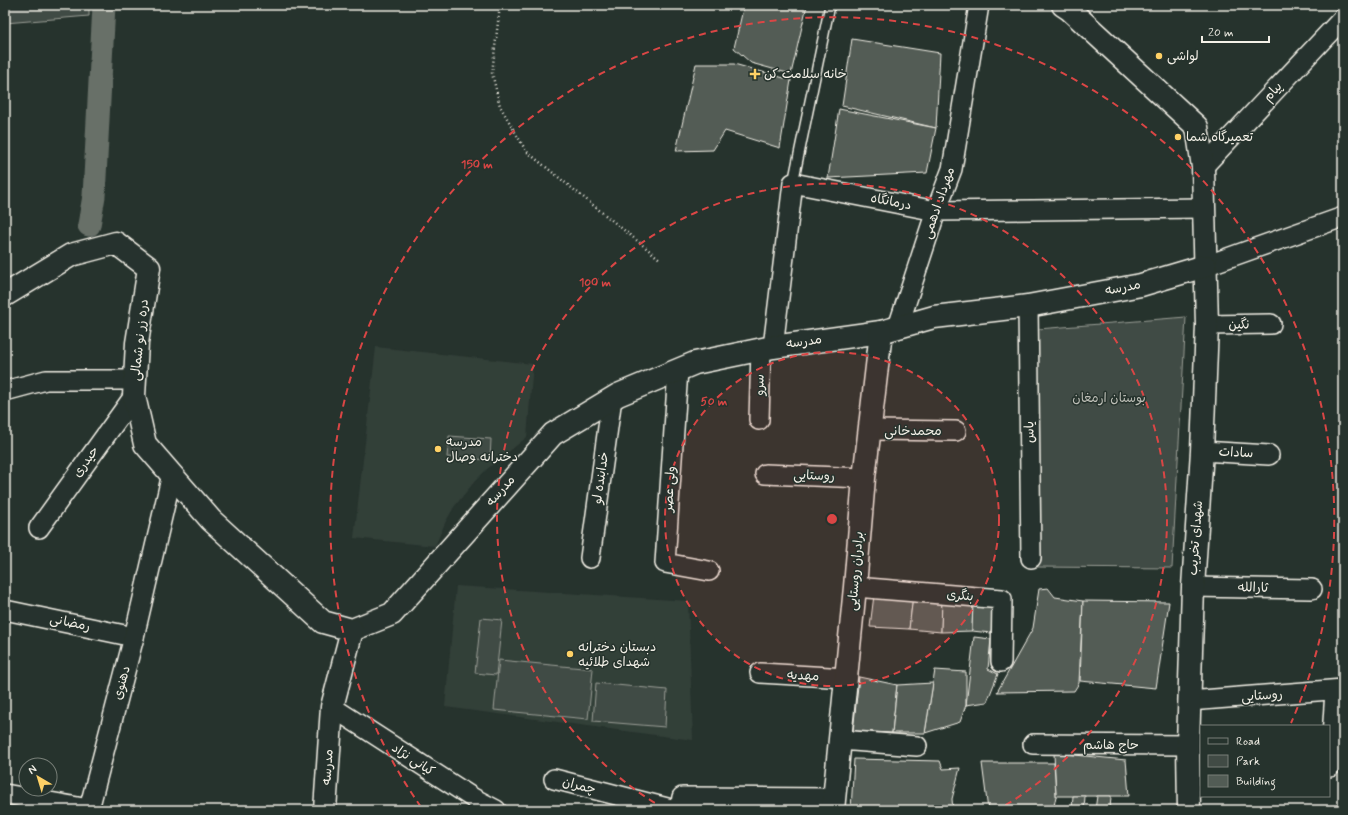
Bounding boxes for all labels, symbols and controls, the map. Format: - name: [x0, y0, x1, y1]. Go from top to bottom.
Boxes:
- scale bar: [1202, 18, 1269, 44]
- text: 20 m: [1208, 25, 1234, 41]
- place label: لواشی: [1167, 48, 1199, 65]
- marker: لواشی: [1154, 51, 1164, 61]
- place label: خانه سلامت کن: [764, 66, 847, 83]
- marker: خانه سلامت کن: [749, 68, 761, 80]
- street label: پیام: [1260, 78, 1287, 106]
- place label: تعمیرگاه شما: [1186, 129, 1253, 146]
- marker: تعمیرگاه شما: [1173, 132, 1183, 142]
- text: 150 m: [461, 157, 493, 173]
- street label: مهرداد ادهمی: [919, 165, 959, 241]
- street label: درمانگاه: [869, 190, 913, 214]
- text: 100 m: [579, 275, 612, 291]
- street label: مدرسه: [1104, 276, 1142, 300]
- street label: دره زر نو شمالی: [127, 298, 153, 382]
- street label: نگین: [1228, 316, 1250, 334]
- street label: مدرسه: [785, 331, 823, 353]
- street label: سرو: [751, 374, 769, 397]
- park label: بوستان ارمغان: [1072, 390, 1146, 407]
- text: 50 m: [701, 394, 728, 410]
- street label: یاس: [1021, 421, 1039, 443]
- street label: محمدخانی: [884, 423, 942, 440]
- place label: مدرسه دخترانه وصال: [446, 434, 518, 466]
- street label: حیدری: [69, 443, 103, 481]
- marker: مدرسه دخترانه وصال: [433, 444, 443, 454]
- street label: سادات: [1218, 444, 1254, 462]
- street label: خدابنده لو: [589, 451, 613, 506]
- street label: ولی عصر: [660, 465, 680, 514]
- street label: روستایی: [793, 467, 835, 485]
- street label: مدرسه: [483, 472, 519, 510]
- street label: شهدای تخریب: [1185, 500, 1207, 576]
- centre of rings: [825, 512, 839, 526]
- street label: برادران روستایی: [844, 531, 868, 611]
- street label: ثارالله: [1238, 579, 1269, 597]
- street label: بنگری: [946, 586, 974, 606]
- street label: رمضانی: [48, 610, 92, 636]
- place label: دبستان دخترانه شهدای طلائیه: [578, 639, 656, 671]
- marker: دبستان دخترانه شهدای طلائیه: [565, 649, 575, 659]
- street label: دهنوی: [109, 664, 135, 702]
- street label: مهدیه: [786, 667, 820, 685]
- street label: روستایی: [1241, 686, 1283, 706]
- legend: [1200, 725, 1330, 797]
- text: Road: [1236, 734, 1260, 750]
- street label: حاج هاشم: [1083, 737, 1139, 755]
- street label: کیانی نژاد: [388, 740, 438, 780]
- street label: مدرسه: [318, 748, 338, 786]
- text: Park: [1236, 754, 1260, 770]
- north arrow: [18, 757, 58, 797]
- text: N: [25, 762, 40, 778]
- street label: چمران: [560, 774, 598, 798]
- text: Building: [1236, 774, 1276, 791]

